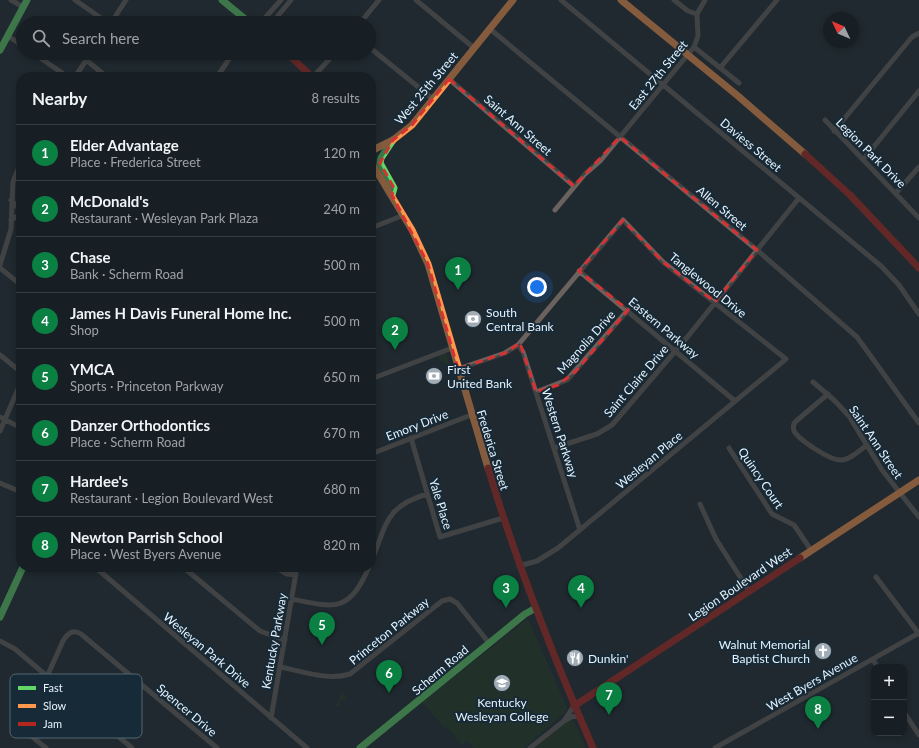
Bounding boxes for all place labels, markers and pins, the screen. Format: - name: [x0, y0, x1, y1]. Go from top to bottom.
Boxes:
- pin: 1: [445, 257, 471, 290]
- place label: South Central Bank: [486, 305, 555, 334]
- bank icon: South Central Bank: [463, 309, 483, 329]
- pin: 2: [382, 317, 408, 350]
- place label: First United Bank: [447, 362, 513, 391]
- bank icon: First United Bank: [424, 366, 444, 386]
- pin: 3: [493, 575, 519, 608]
- pin: 4: [568, 575, 594, 608]
- pin: 5: [309, 612, 335, 645]
- place label: Walnut Memorial Baptist Church: [719, 637, 810, 666]
- church icon: Walnut Memorial Baptist Church: [813, 641, 833, 661]
- restaurant icon: Dunkin': [565, 648, 585, 668]
- place label: Dunkin': [588, 651, 628, 666]
- pin: 6: [376, 660, 402, 693]
- school or university icon: Kentucky Wesleyan College: [492, 673, 512, 693]
- pin: 7: [596, 682, 622, 715]
- place label: Kentucky Wesleyan College: [455, 695, 549, 724]
- pin: 8: [805, 696, 831, 729]

